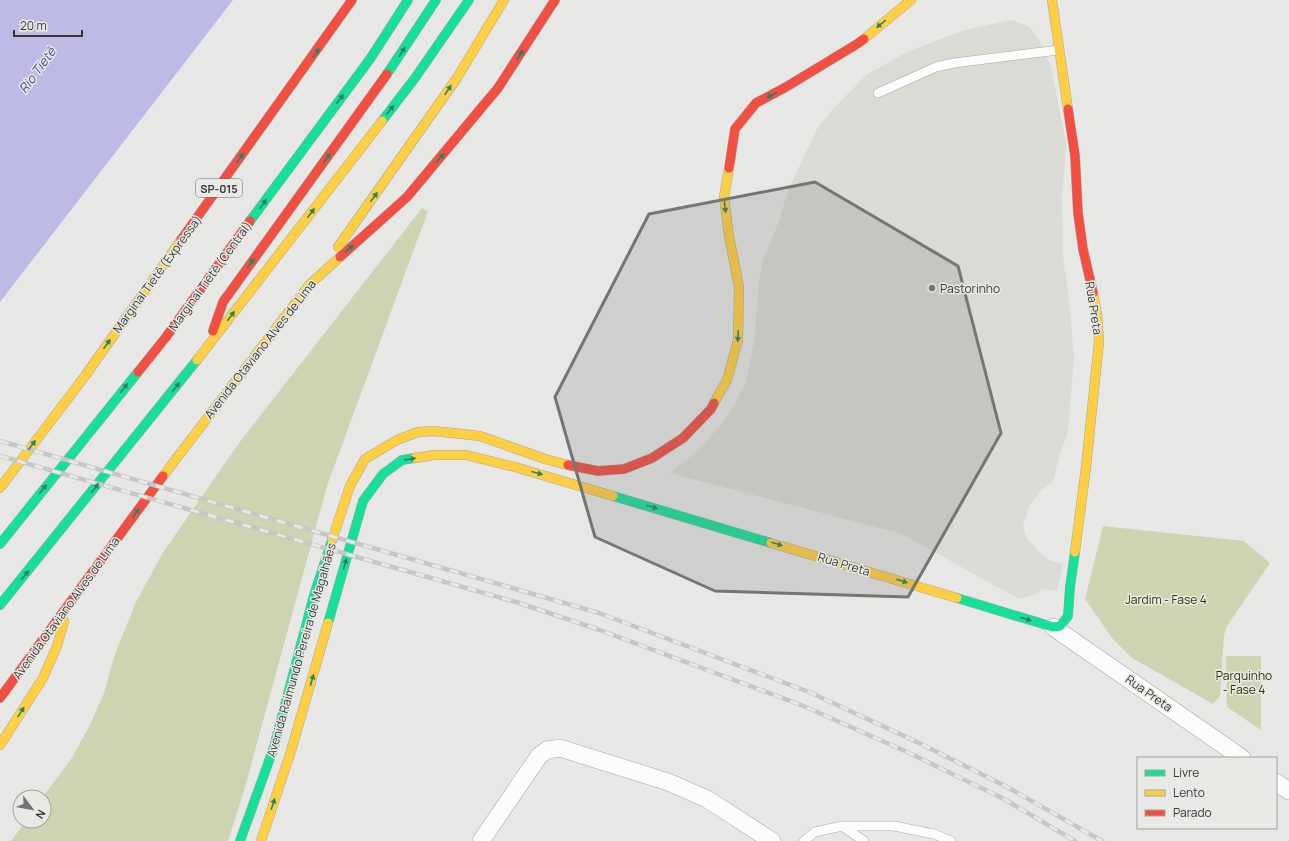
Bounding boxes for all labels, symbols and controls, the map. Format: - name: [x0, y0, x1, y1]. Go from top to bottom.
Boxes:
- scale bar: [14, 12, 82, 38]
- text: 20 m: [20, 17, 47, 34]
- one-way arrow: [875, 20, 886, 29]
- water label: Rio Tietê: [14, 42, 61, 97]
- one-way arrow: [312, 47, 320, 58]
- one-way arrow: [398, 47, 406, 57]
- one-way arrow: [516, 49, 523, 61]
- one-way arrow: [444, 85, 452, 96]
- one-way arrow: [766, 91, 778, 98]
- one-way arrow: [336, 93, 344, 104]
- one-way arrow: [386, 104, 394, 115]
- one-way arrow: [436, 152, 445, 163]
- one-way arrow: [236, 153, 244, 164]
- one-way arrow: [323, 153, 331, 164]
- road number: SP-015: [196, 179, 242, 197]
- one-way arrow: [369, 191, 378, 202]
- one-way arrow: [259, 198, 267, 209]
- one-way arrow: [722, 201, 728, 213]
- one-way arrow: [306, 207, 315, 218]
- street label: Marginal Tietê (Expressa): [108, 212, 206, 336]
- street label: Marginal Tietê (Central): [164, 218, 256, 334]
- one-way arrow: [343, 245, 354, 254]
- one-way arrow: [246, 258, 255, 269]
- street label: Avenida Otaviano Alves de Lima: [200, 276, 320, 422]
- place label: Pastorinho: [940, 280, 1000, 297]
- street label: Rua Preta: [1081, 280, 1107, 336]
- marker: Pastorinho: [927, 283, 937, 293]
- one-way arrow: [227, 310, 236, 321]
- one-way arrow: [734, 329, 741, 342]
- one-way arrow: [103, 338, 111, 349]
- one-way arrow: [172, 381, 180, 392]
- one-way arrow: [120, 383, 129, 394]
- one-way arrow: [28, 440, 36, 451]
- one-way arrow: [404, 456, 416, 462]
- one-way arrow: [531, 470, 543, 476]
- one-way arrow: [91, 483, 99, 494]
- one-way arrow: [38, 484, 47, 495]
- one-way arrow: [647, 504, 659, 510]
- one-way arrow: [132, 507, 140, 518]
- street label: Avenida Otaviano Alves de Lima: [8, 533, 124, 683]
- street label: Avenida Raimundo Pereira de Magalhães: [262, 541, 340, 759]
- one-way arrow: [771, 541, 783, 547]
- street label: Rua Preta: [816, 548, 872, 580]
- one-way arrow: [343, 557, 349, 570]
- one-way arrow: [20, 570, 29, 581]
- one-way arrow: [896, 578, 908, 584]
- park label: Jardim - Fase 4: [1125, 591, 1207, 608]
- one-way arrow: [1020, 616, 1032, 622]
- park label: Parquinho - Fase 4: [1216, 667, 1272, 698]
- street label: Rua Preta: [1122, 671, 1176, 715]
- one-way arrow: [309, 673, 315, 685]
- one-way arrow: [17, 707, 25, 717]
- legend: [1137, 757, 1277, 829]
- text: Livre: [1173, 764, 1199, 781]
- text: Lento: [1173, 784, 1205, 801]
- north arrow: [12, 789, 52, 829]
- one-way arrow: [270, 798, 276, 810]
- text: Parado: [1173, 804, 1212, 821]
- text: N: [32, 807, 49, 822]

